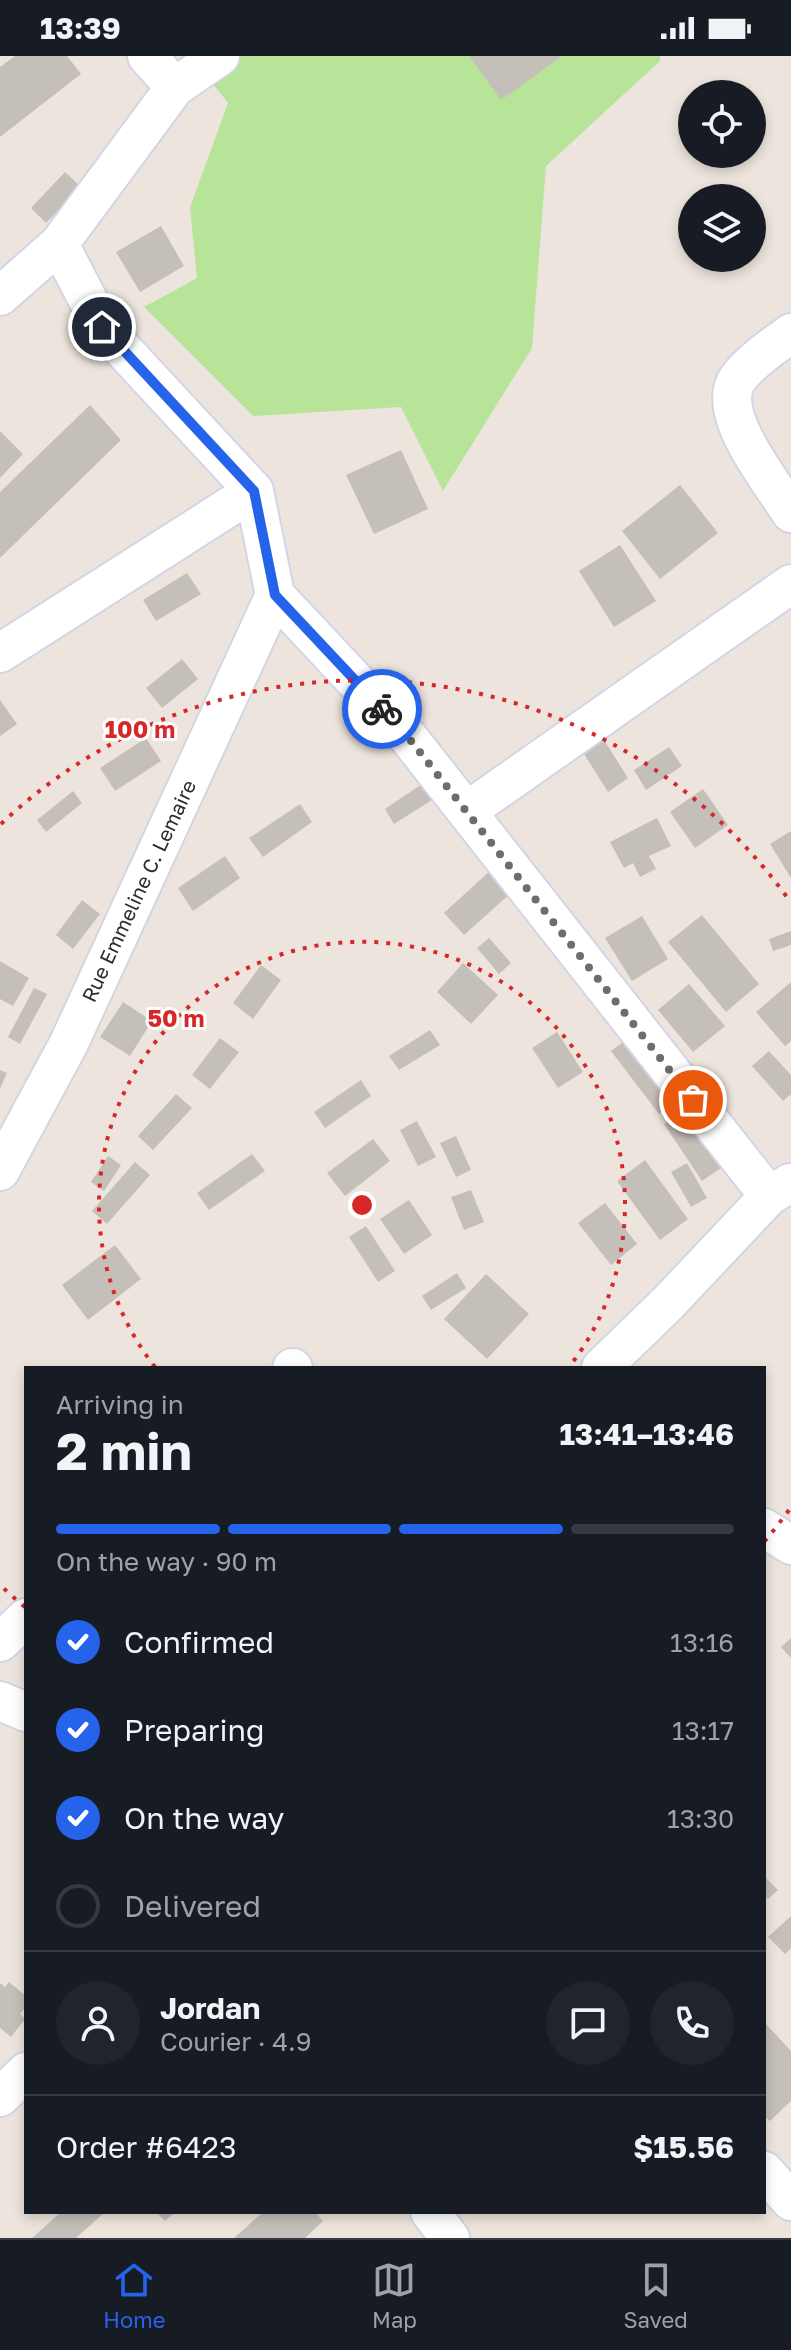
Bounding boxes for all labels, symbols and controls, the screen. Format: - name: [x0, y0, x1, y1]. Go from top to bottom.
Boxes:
- text: 13:39: [40, 10, 121, 46]
- map controls: [678, 80, 766, 272]
- button: locate: [678, 80, 766, 168]
- button: layers: [678, 184, 766, 272]
- pin: [68, 293, 136, 361]
- icon: home: [80, 305, 124, 349]
- courier: [342, 669, 422, 749]
- icon: bike: [360, 687, 404, 731]
- text: 100 m: [105, 714, 175, 743]
- street label: Rue Emmeline C. Lemaire: [76, 776, 200, 1005]
- text: 50 m: [147, 1003, 205, 1032]
- pin: [659, 1066, 727, 1134]
- icon: bag: [671, 1078, 715, 1122]
- centre of rings: [348, 1191, 376, 1219]
- text: Arriving in: [56, 1389, 184, 1420]
- text: 13:41–13:46: [559, 1416, 734, 1452]
- text: 2 min: [56, 1419, 192, 1481]
- text: On the way · 90 m: [56, 1546, 277, 1577]
- icon: check: [56, 1620, 100, 1664]
- text: Confirmed: [124, 1624, 274, 1660]
- text: 13:16: [670, 1627, 734, 1658]
- icon: check: [56, 1708, 100, 1752]
- text: Preparing: [124, 1712, 265, 1748]
- text: 13:17: [672, 1715, 734, 1746]
- icon: check: [56, 1796, 100, 1840]
- text: On the way: [124, 1800, 284, 1836]
- text: 13:30: [667, 1803, 734, 1834]
- text: Delivered: [124, 1888, 261, 1924]
- button: person: [56, 1981, 140, 2065]
- button: chat: [546, 1981, 630, 2065]
- button: phone: [650, 1981, 734, 2065]
- text: Jordan: [160, 1990, 260, 2026]
- text: Courier · 4.9: [160, 2026, 312, 2057]
- text: Order #6423: [56, 2129, 236, 2165]
- text: $15.56: [633, 2129, 734, 2165]
- tab: Home: [103, 2258, 165, 2333]
- tab: Map: [372, 2258, 417, 2333]
- tab: Saved: [623, 2258, 688, 2333]

